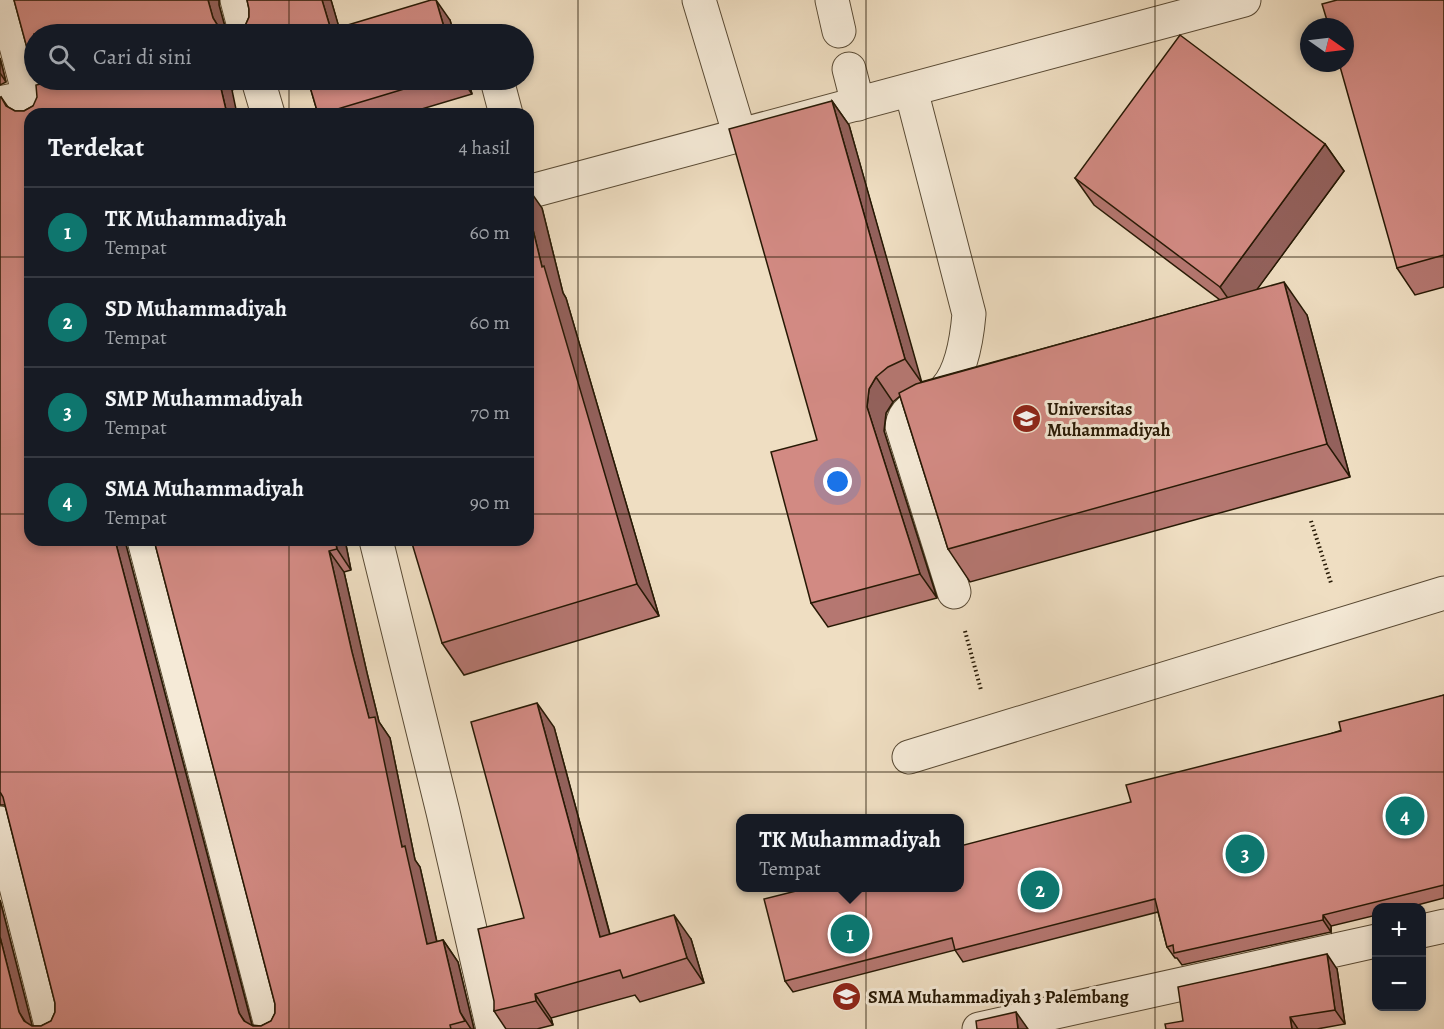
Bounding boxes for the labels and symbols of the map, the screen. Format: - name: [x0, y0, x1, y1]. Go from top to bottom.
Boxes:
- north arrow: [1300, 18, 1354, 72]
- place label: Universitas Muhammadiyah: [1047, 397, 1171, 442]
- school or university icon: Universitas Muhammadiyah: [1010, 403, 1042, 435]
- your location: [823, 467, 852, 496]
- pin: 4: [1386, 794, 1424, 838]
- pin: 3: [1226, 832, 1264, 876]
- pin: 2: [1020, 868, 1060, 912]
- pin: 1: [830, 912, 870, 956]
- school or university icon: SMA Muhammadiyah 3 Palembang: [831, 981, 863, 1013]
- place label: SMA Muhammadiyah 3 Palembang: [868, 985, 1130, 1009]

